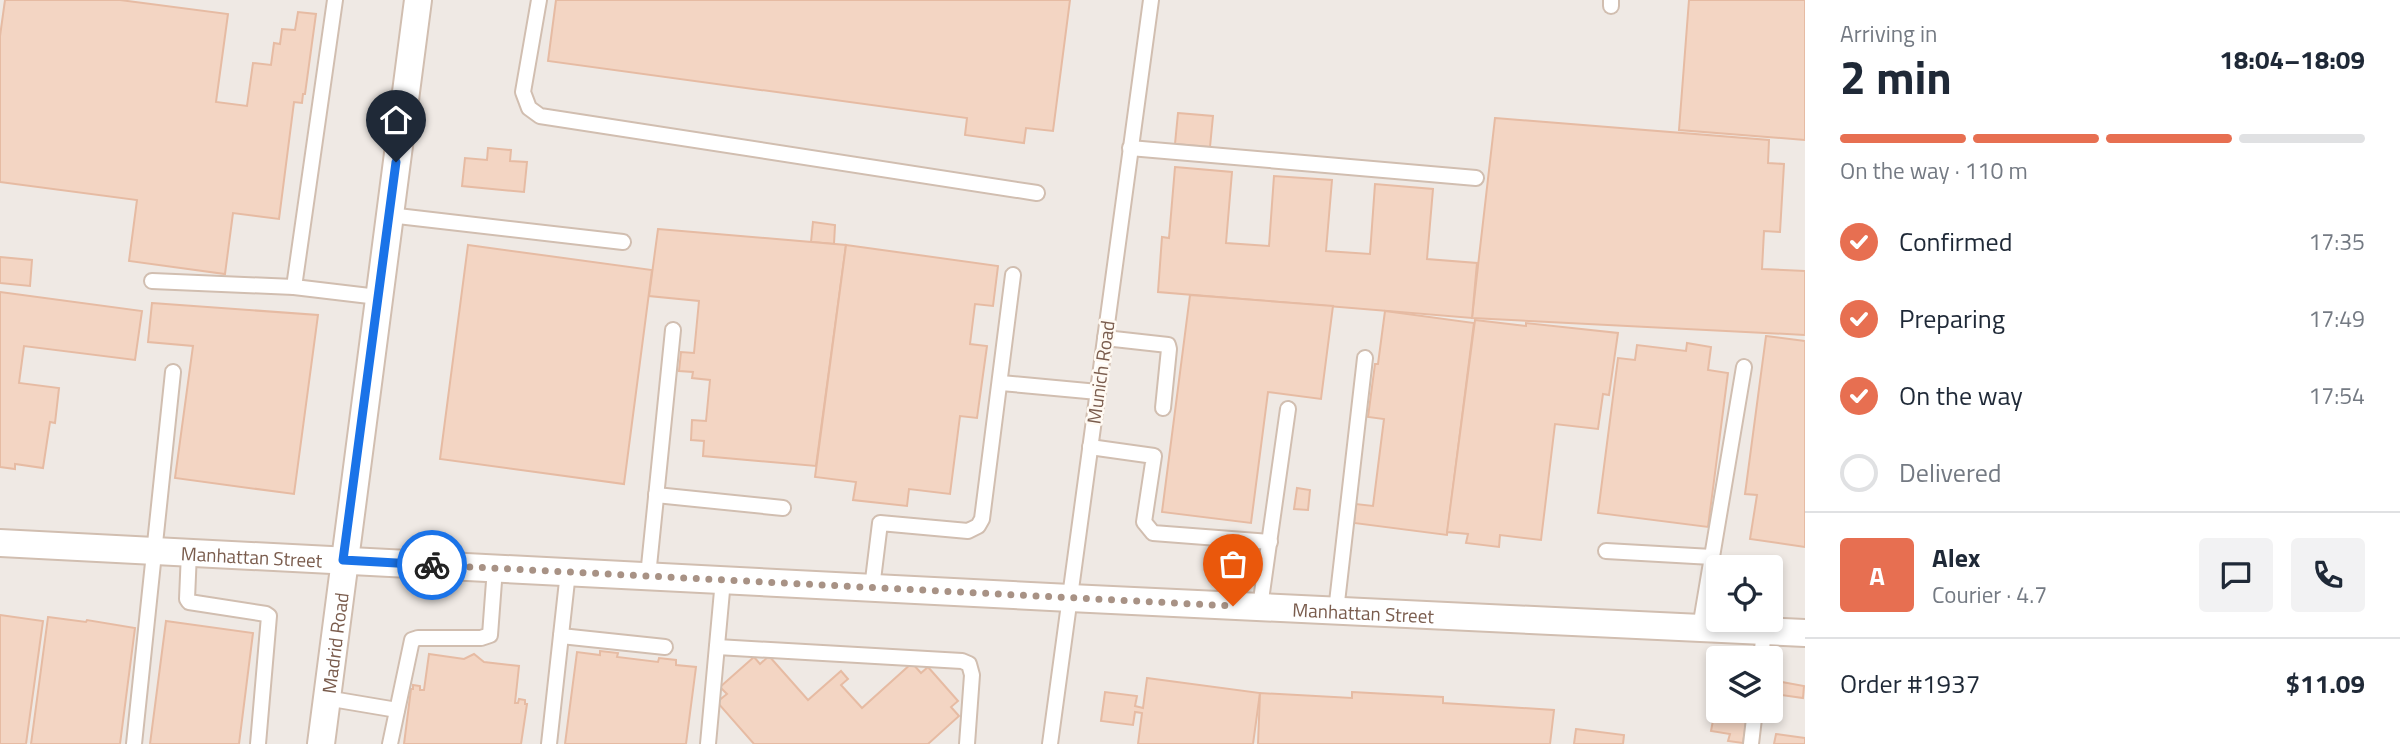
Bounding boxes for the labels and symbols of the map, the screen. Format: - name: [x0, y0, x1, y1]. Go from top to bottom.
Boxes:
- pin: [366, 90, 426, 162]
- street label: Munich Road: [1078, 318, 1122, 426]
- courier: [397, 530, 467, 600]
- pin: [1203, 534, 1263, 606]
- street label: Manhattan Street: [180, 538, 324, 574]
- street label: Madrid Road: [313, 591, 355, 695]
- street label: Manhattan Street: [1292, 594, 1435, 630]

